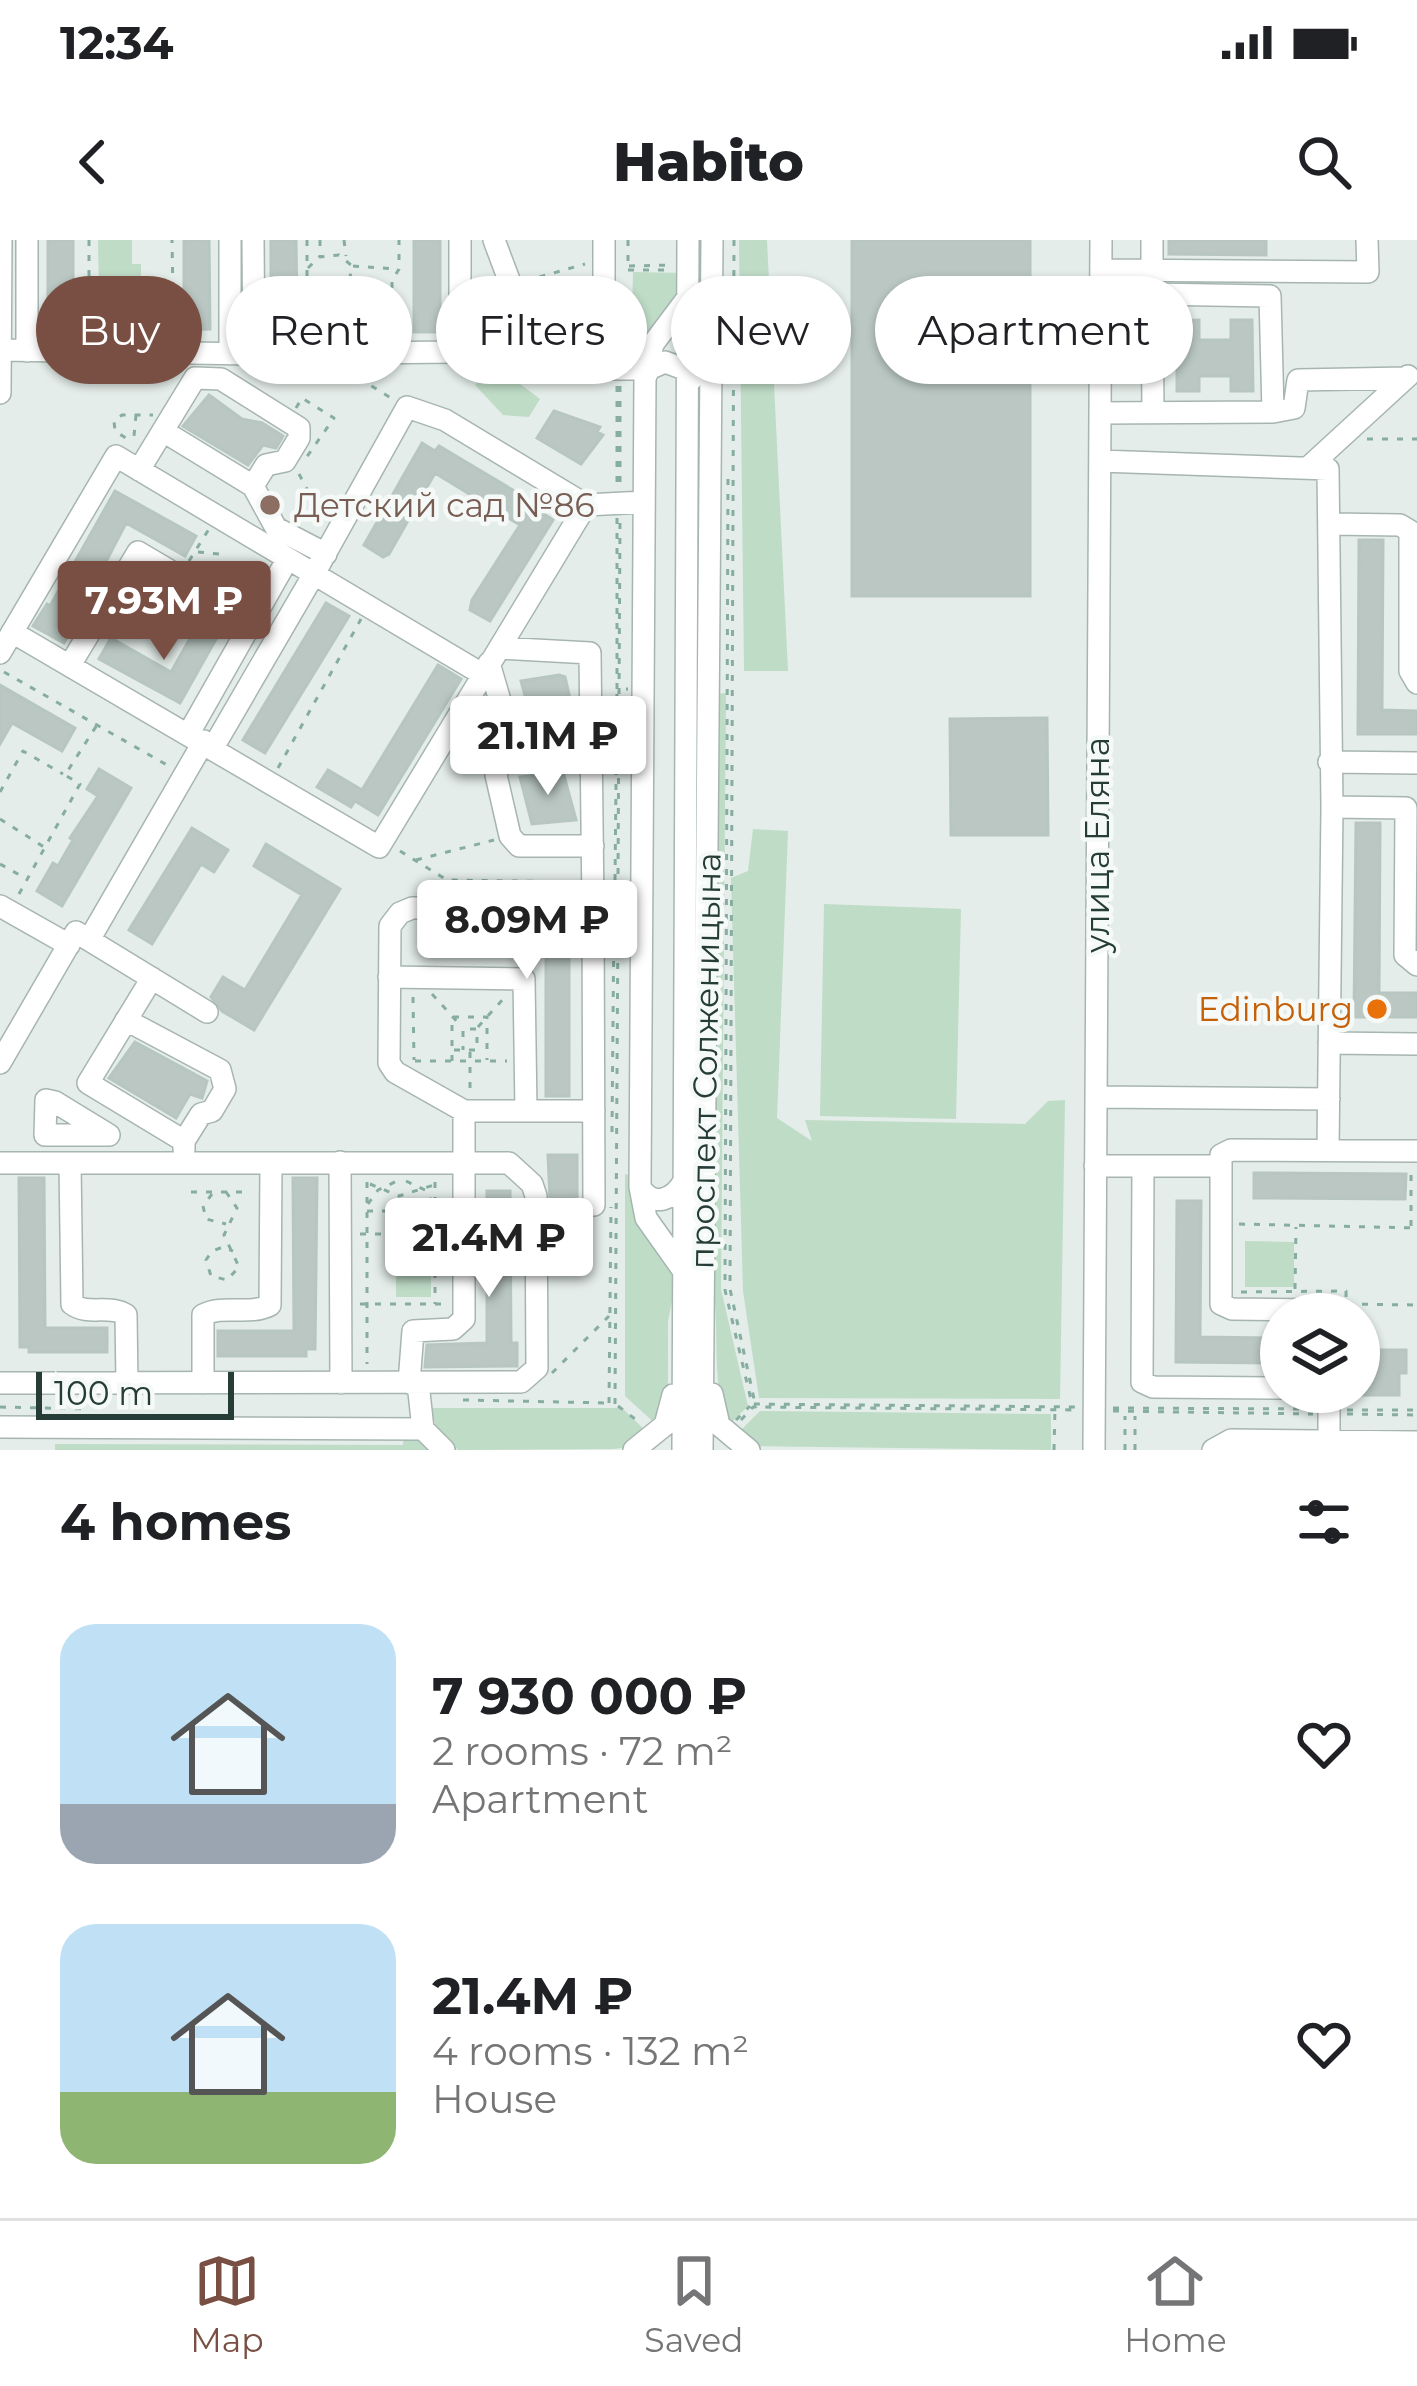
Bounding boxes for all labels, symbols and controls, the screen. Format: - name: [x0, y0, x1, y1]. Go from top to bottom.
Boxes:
- text: 12:34: [60, 15, 174, 70]
- icon: back: [60, 129, 126, 195]
- text: Habito: [613, 129, 804, 195]
- icon: search: [1291, 129, 1357, 195]
- chip: Buy: [36, 276, 202, 384]
- chip: Rent: [226, 276, 412, 384]
- chip: Filters: [436, 276, 647, 384]
- chip: New: [671, 276, 851, 384]
- chip: Apartment: [875, 276, 1193, 384]
- place label: Детский сад №86: [294, 485, 595, 525]
- marker: Детский сад №86: [257, 492, 283, 518]
- pin: 7.93M ₽: [53, 561, 275, 663]
- text: 7.93M ₽: [85, 576, 243, 624]
- pin: 21.1M ₽: [437, 696, 659, 798]
- text: 21.1M ₽: [477, 711, 619, 759]
- street label: улица Еляна: [1077, 737, 1117, 954]
- street label: проспект Солженицына: [681, 852, 729, 1270]
- pin: 8.09M ₽: [416, 880, 638, 982]
- text: 8.09M ₽: [444, 895, 610, 943]
- place label: Edinburg: [1198, 989, 1353, 1029]
- marker: Edinburg: [1364, 996, 1390, 1022]
- pin: 21.4M ₽: [378, 1198, 600, 1300]
- text: 21.4M ₽: [412, 1213, 566, 1261]
- map controls: [1260, 1293, 1380, 1413]
- button: layers: [1260, 1293, 1380, 1413]
- scale bar: [36, 1366, 234, 1419]
- text: 100 m: [54, 1373, 153, 1413]
- icon: filters: [1291, 1489, 1357, 1555]
- text: 4 homes: [60, 1491, 291, 1553]
- text: 7 930 000 ₽: [432, 1665, 747, 1727]
- icon: home: [156, 1672, 300, 1816]
- icon: heart: [1291, 1711, 1357, 1777]
- text: 2 rooms · 72 m²: [432, 1727, 733, 1775]
- text: Apartment: [432, 1775, 648, 1823]
- text: 21.4M ₽: [432, 1965, 633, 2027]
- icon: home: [156, 1972, 300, 2116]
- icon: heart: [1291, 2011, 1357, 2077]
- text: 4 rooms · 132 m²: [432, 2027, 749, 2075]
- text: House: [432, 2075, 557, 2123]
- tab: Map: [190, 2248, 264, 2360]
- tab: Saved: [644, 2248, 744, 2360]
- tab: Home: [1124, 2248, 1227, 2360]

